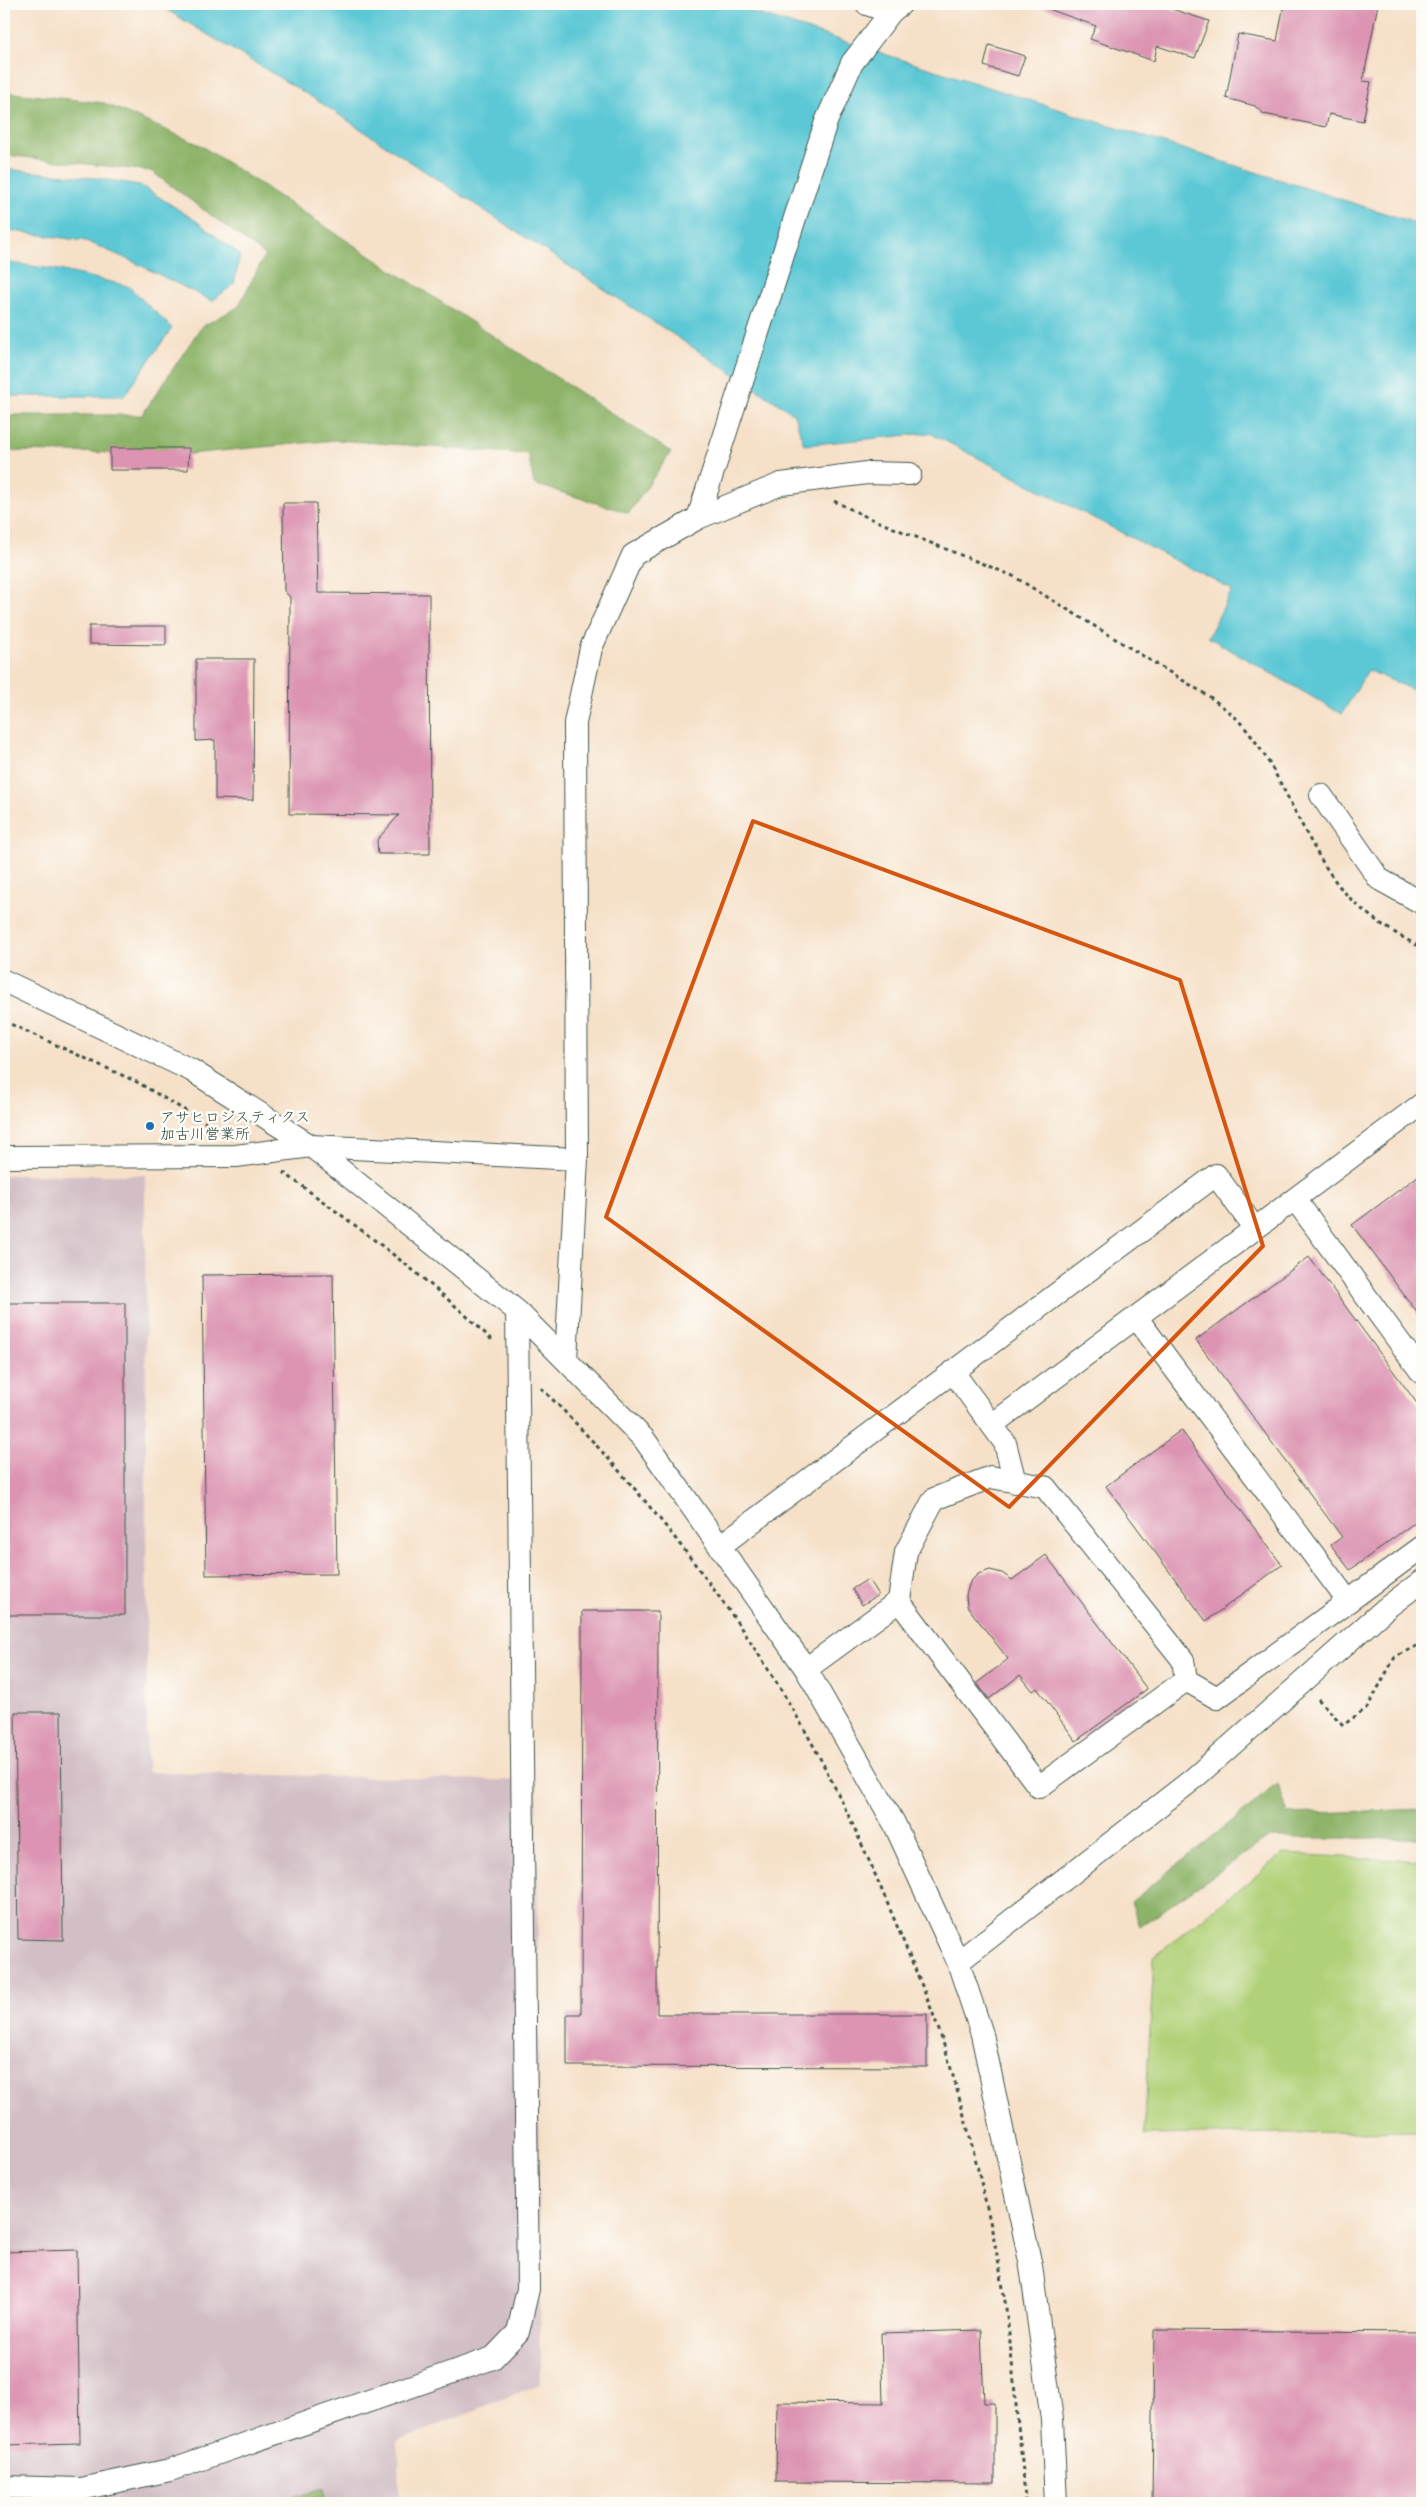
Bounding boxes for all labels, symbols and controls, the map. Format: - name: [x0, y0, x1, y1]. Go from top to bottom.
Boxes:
- place label: アサヒロジスティクス 加古川営業所: [160, 1107, 310, 1143]
- marker: アサヒロジスティクス 加古川営業所: [144, 1120, 156, 1132]

